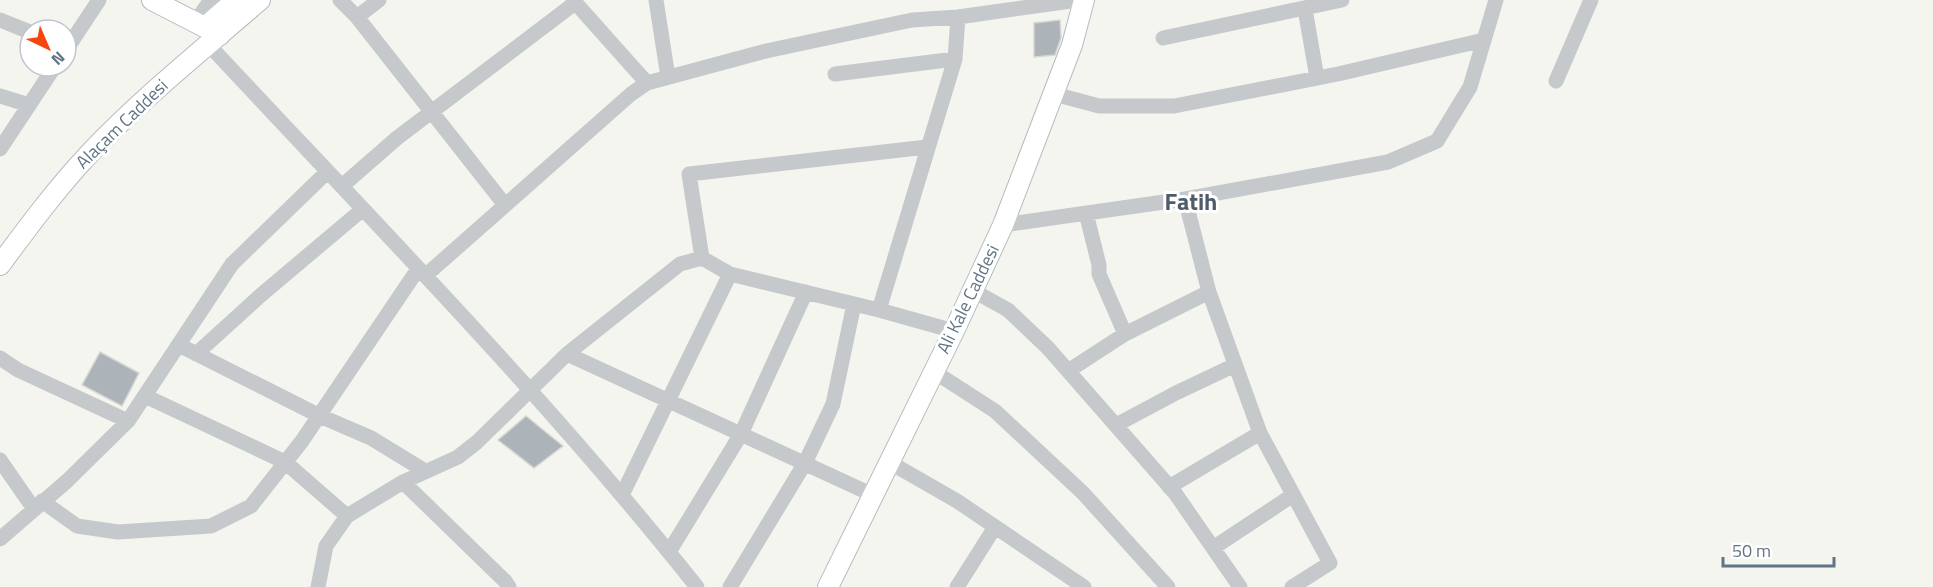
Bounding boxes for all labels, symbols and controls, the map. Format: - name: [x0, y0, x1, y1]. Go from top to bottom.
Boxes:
- north arrow: [18, 18, 78, 78]
- text: N: [46, 46, 71, 71]
- street label: Alaçam Caddesi: [69, 73, 174, 175]
- district label: Fatih: [1165, 183, 1217, 219]
- street label: Ali Kale Caddesi: [929, 240, 1006, 358]
- scale bar: [1723, 530, 1834, 568]
- text: 50 m: [1732, 537, 1771, 564]

